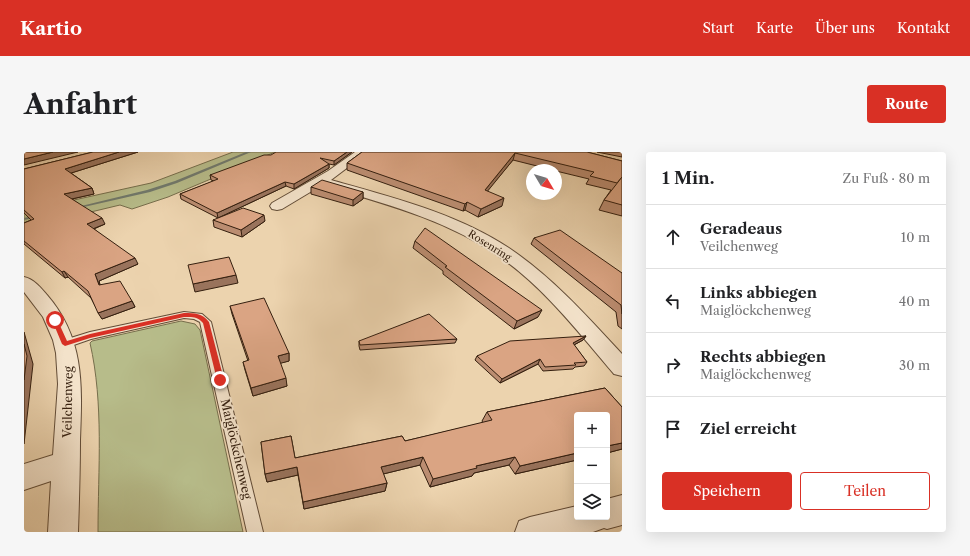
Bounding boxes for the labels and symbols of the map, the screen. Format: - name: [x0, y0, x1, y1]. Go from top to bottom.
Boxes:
- north arrow: [526, 164, 562, 200]
- street label: Rosenring: [466, 227, 514, 264]
- route start: [46, 311, 64, 329]
- street label: Veilchenweg: [59, 365, 76, 439]
- route end: [211, 371, 229, 389]
- street label: Maiglöckchenweg: [218, 397, 255, 501]

